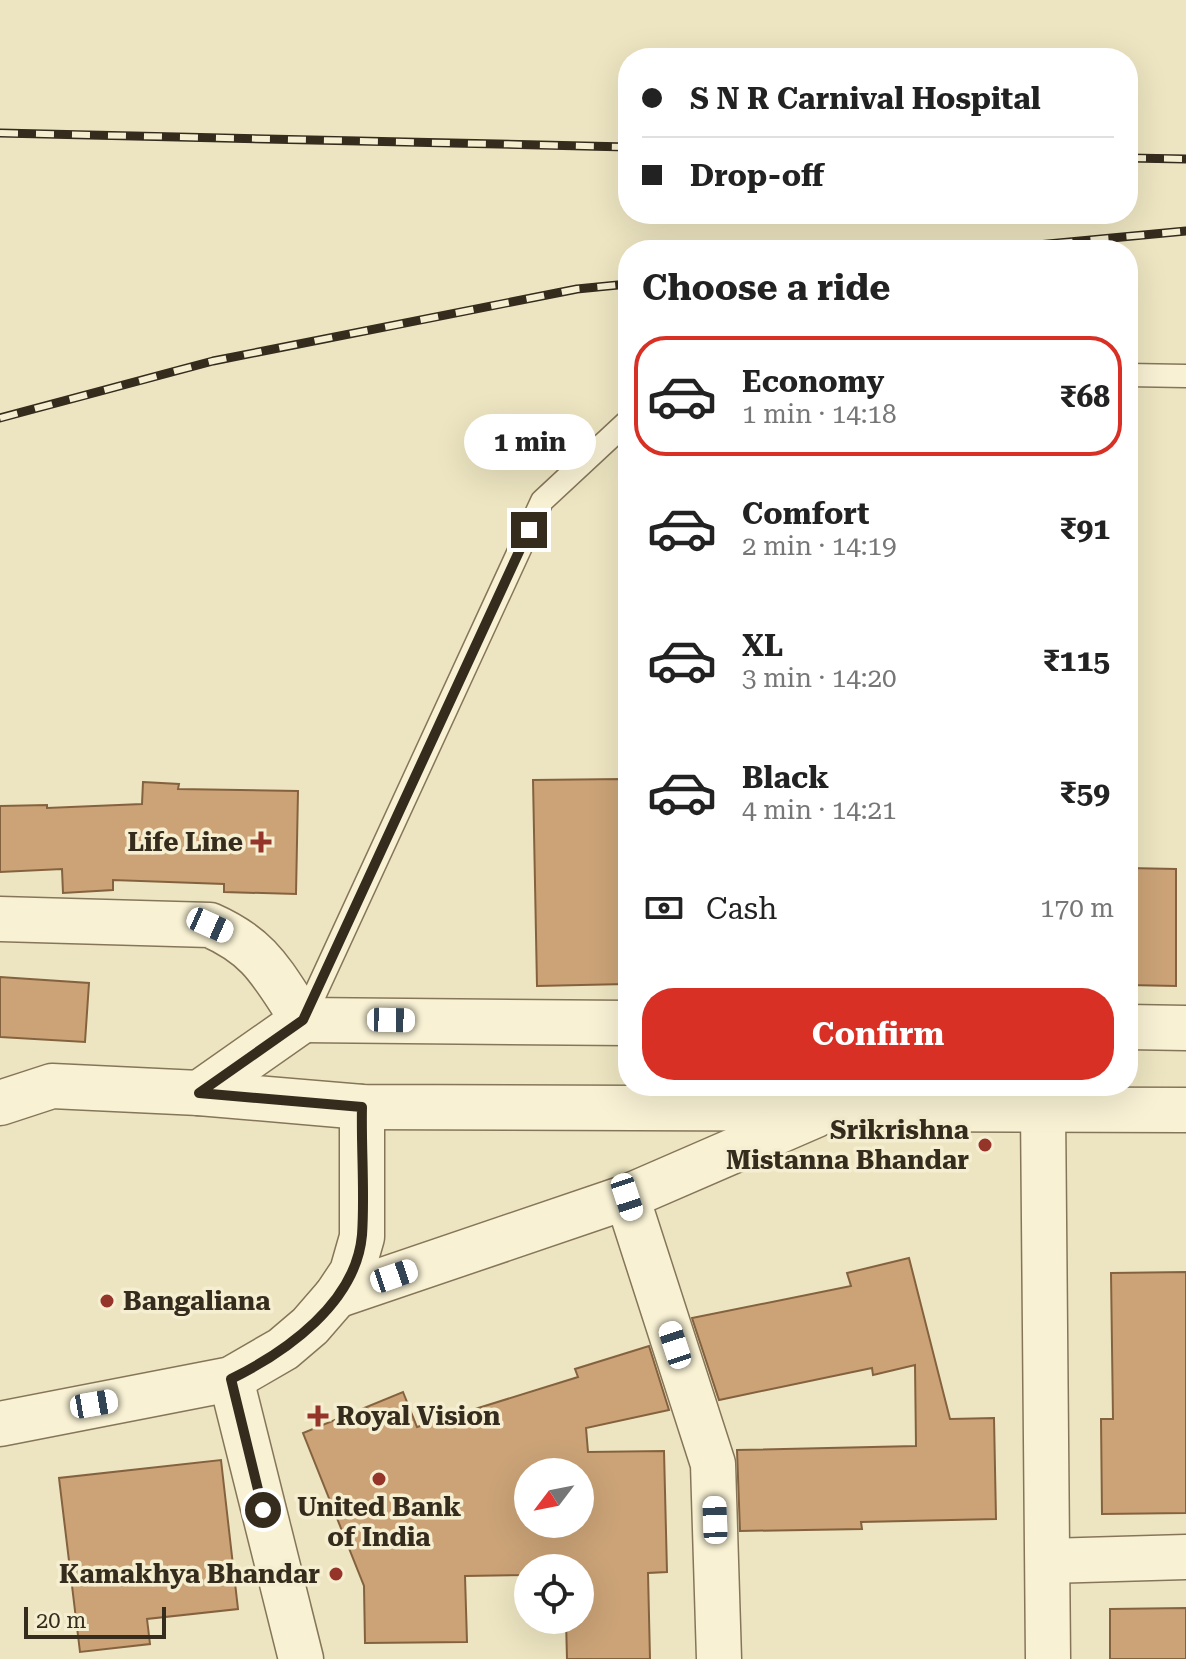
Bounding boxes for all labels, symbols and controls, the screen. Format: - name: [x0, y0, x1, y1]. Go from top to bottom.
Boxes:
- text: S N R Carnival Hospital: [690, 81, 1041, 116]
- text: Drop-off: [690, 158, 824, 193]
- text: Choose a ride: [642, 267, 890, 309]
- icon: car: [646, 360, 718, 432]
- text: Economy: [742, 364, 884, 399]
- text: ₹68: [1060, 379, 1110, 414]
- text: 1 min · 14:18: [742, 399, 897, 429]
- callout: 1 min: [463, 414, 595, 470]
- text: 1 min: [494, 427, 566, 457]
- icon: car: [646, 492, 718, 564]
- text: Comfort: [742, 496, 869, 531]
- text: ₹91: [1060, 511, 1110, 546]
- route end: [511, 512, 547, 548]
- text: 2 min · 14:19: [742, 531, 897, 561]
- icon: car: [646, 624, 718, 696]
- text: XL: [742, 628, 783, 663]
- text: ₹115: [1043, 643, 1110, 678]
- text: 3 min · 14:20: [742, 663, 897, 693]
- icon: car: [646, 756, 718, 828]
- text: Black: [742, 760, 829, 795]
- text: ₹59: [1060, 775, 1110, 810]
- text: 4 min · 14:21: [742, 795, 897, 825]
- place label: Life Line: [127, 827, 243, 857]
- marker: Life Line: [250, 831, 272, 853]
- icon: cash: [642, 886, 686, 930]
- text: Cash: [706, 891, 777, 926]
- text: 170 m: [1040, 893, 1114, 923]
- car: [183, 904, 237, 946]
- button: Confirm: [642, 988, 1114, 1080]
- car: [367, 1008, 415, 1032]
- place label: Srikrishna Mistanna Bhandar: [726, 1115, 969, 1175]
- marker: Srikrishna Mistanna Bhandar: [976, 1136, 994, 1154]
- car: [608, 1170, 646, 1224]
- car: [367, 1257, 421, 1295]
- place label: Bangaliana: [123, 1286, 271, 1316]
- marker: Bangaliana: [98, 1292, 116, 1310]
- car: [656, 1318, 694, 1372]
- car: [68, 1388, 120, 1420]
- place label: Royal Vision: [336, 1401, 500, 1431]
- marker: Royal Vision: [307, 1405, 329, 1427]
- north arrow: [514, 1458, 594, 1538]
- map controls: [514, 1458, 594, 1634]
- marker: United Bank of India: [370, 1470, 388, 1488]
- route start: [245, 1492, 281, 1528]
- place label: United Bank of India: [297, 1492, 461, 1552]
- car: [702, 1496, 728, 1544]
- button: locate: [514, 1554, 594, 1634]
- place label: Kamakhya Bhandar: [59, 1559, 320, 1589]
- marker: Kamakhya Bhandar: [327, 1565, 345, 1583]
- scale bar: [24, 1603, 166, 1639]
- text: 20 m: [36, 1608, 86, 1633]

